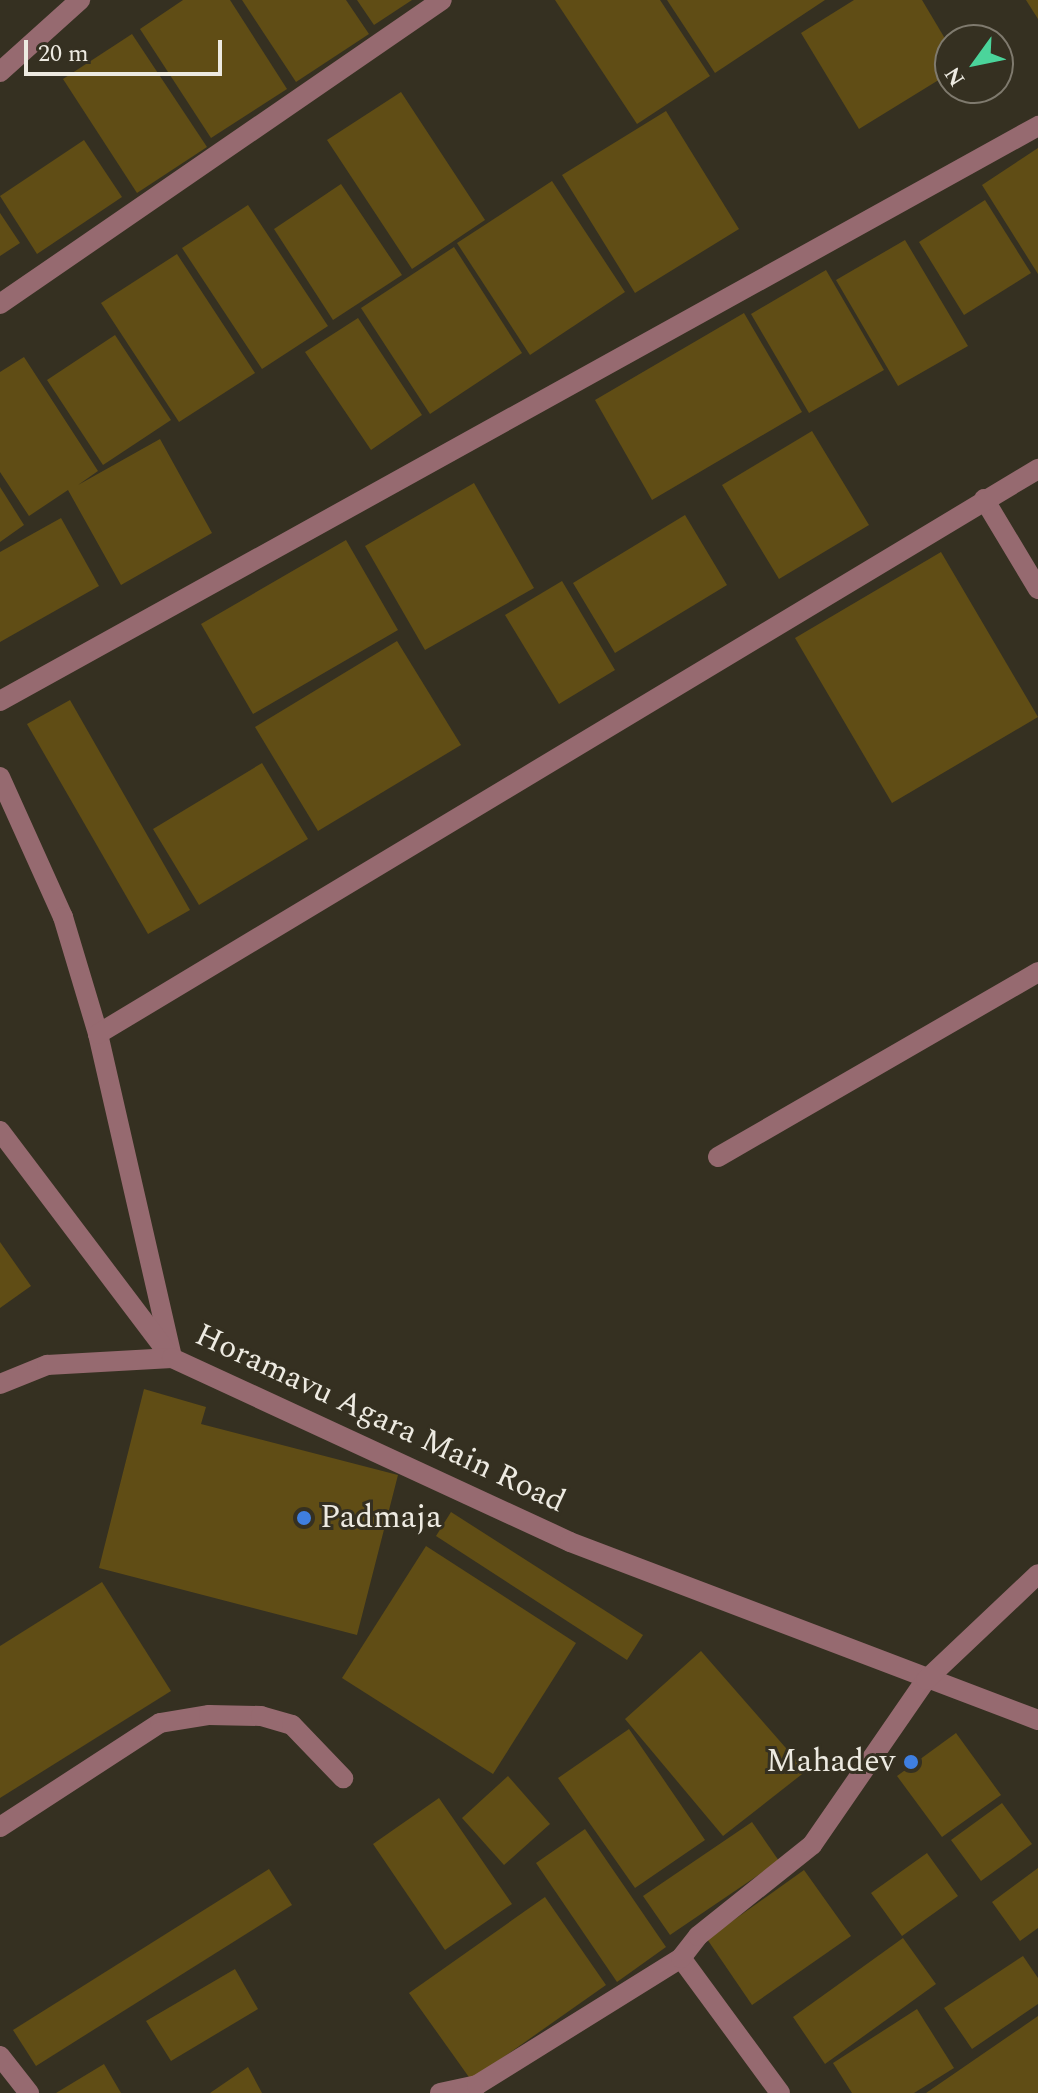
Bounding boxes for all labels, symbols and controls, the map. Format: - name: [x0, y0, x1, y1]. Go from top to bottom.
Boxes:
- scale bar: [28, 24, 226, 74]
- north arrow: [934, 24, 1014, 104]
- text: 20 m: [38, 36, 89, 72]
- text: N: [936, 60, 974, 93]
- street label: Horamavu Agara Main Road: [189, 1316, 571, 1522]
- place label: Padmaja: [320, 1499, 442, 1537]
- marker: Padmaja: [295, 1509, 313, 1527]
- place label: Mahadev: [766, 1743, 895, 1781]
- marker: Mahadev: [902, 1753, 920, 1771]

